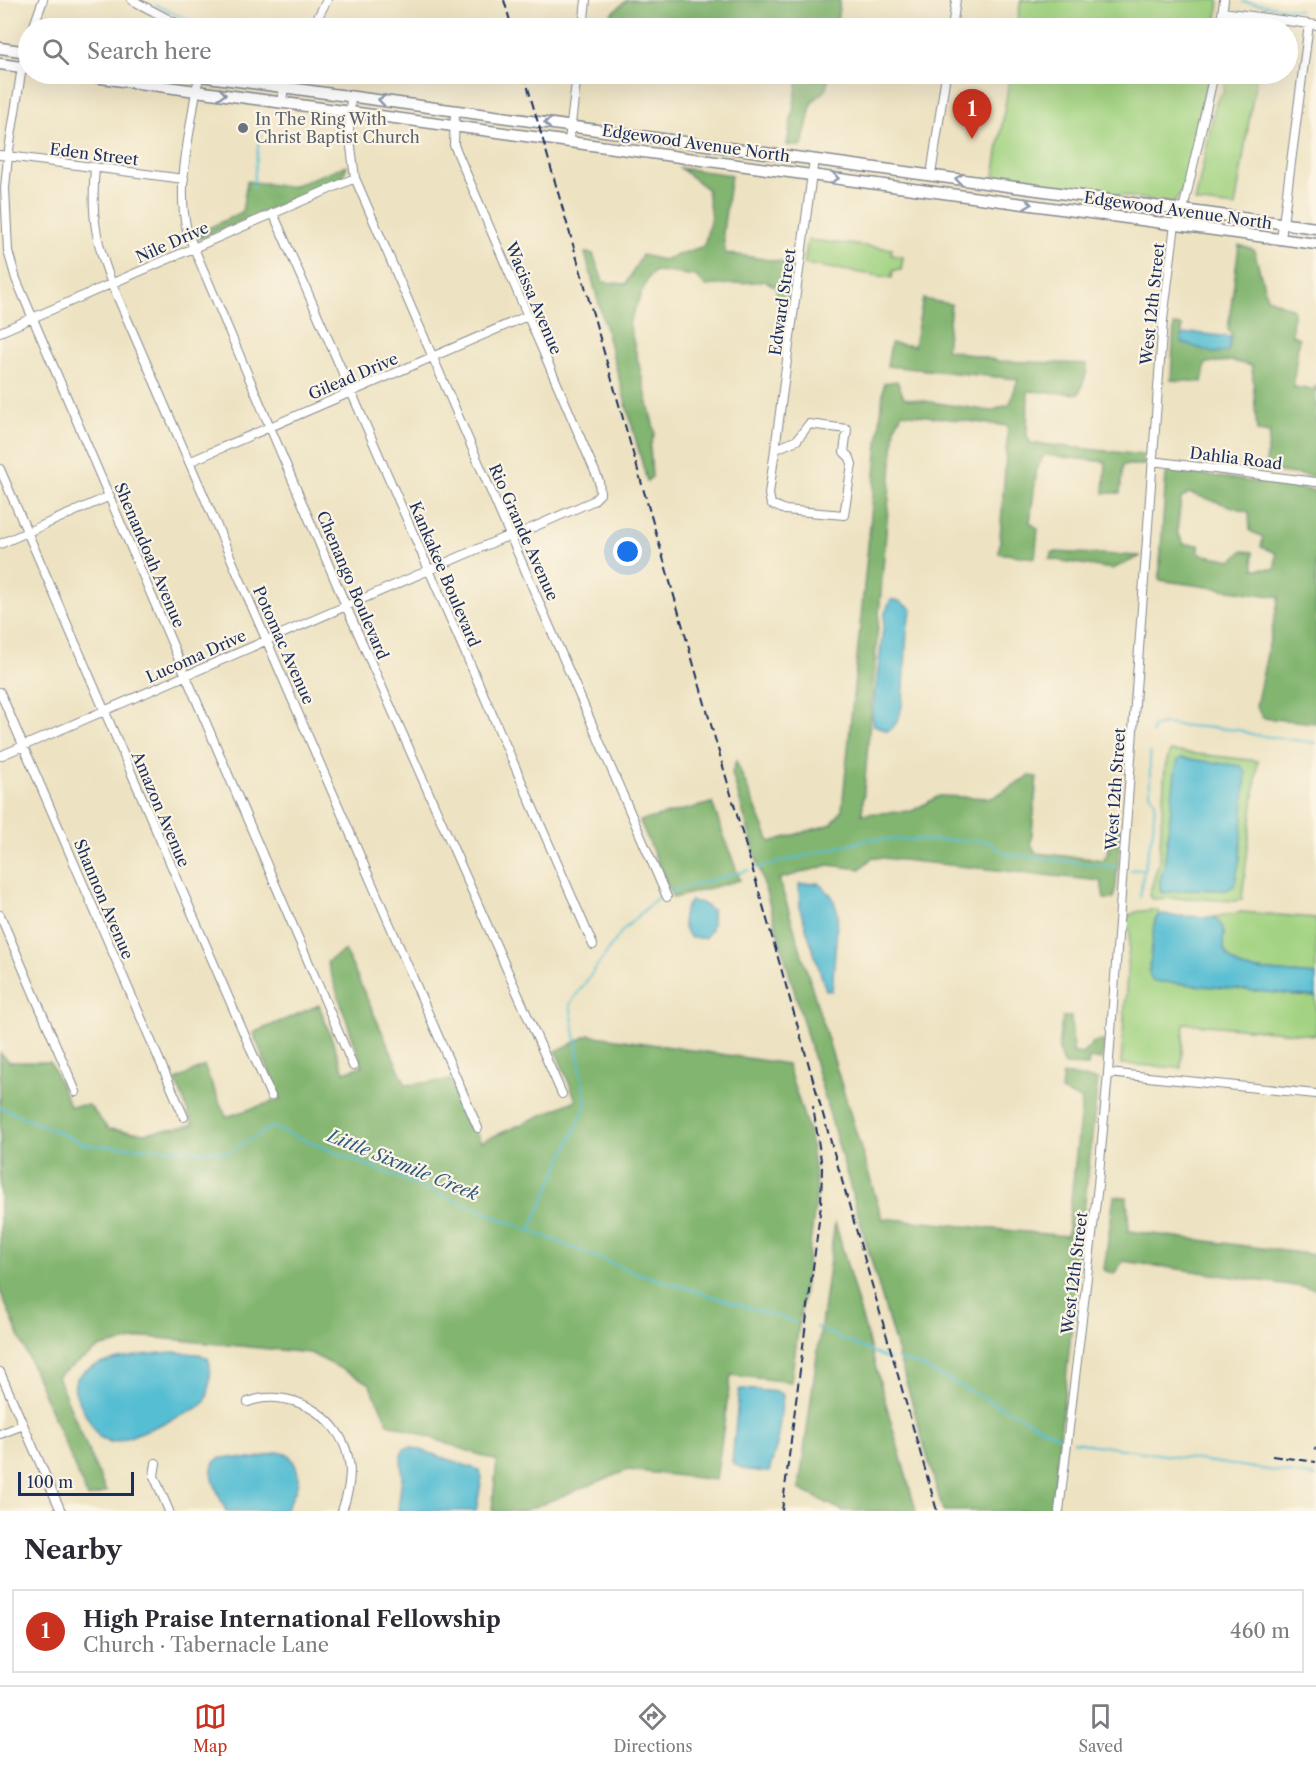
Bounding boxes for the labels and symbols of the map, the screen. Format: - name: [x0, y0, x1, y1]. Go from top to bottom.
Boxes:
- one-way arrow: [217, 87, 226, 99]
- pin: 1: [952, 90, 992, 139]
- one-way arrow: [377, 95, 387, 107]
- place label: In The Ring With Christ Baptist Church: [255, 109, 420, 147]
- one-way arrow: [543, 117, 553, 129]
- street label: Edgewood Avenue North: [601, 120, 791, 166]
- marker: In The Ring With Christ Baptist Church: [236, 121, 250, 135]
- street label: Eden Street: [48, 139, 140, 169]
- one-way arrow: [831, 171, 840, 183]
- one-way arrow: [954, 174, 963, 186]
- street label: Edgewood Avenue North: [1083, 187, 1273, 233]
- one-way arrow: [1024, 198, 1033, 210]
- street label: Nile Drive: [133, 217, 212, 267]
- street label: Wacissa Avenue: [501, 238, 567, 357]
- street label: West 12th Street: [1136, 241, 1168, 367]
- street label: Edward Street: [765, 247, 799, 357]
- street label: Gilead Drive: [305, 348, 401, 404]
- street label: Dahlia Road: [1189, 442, 1284, 474]
- street label: Rio Grande Avenue: [485, 460, 563, 604]
- street label: Shenandoah Avenue: [110, 480, 190, 631]
- street label: Kankakee Boulevard: [405, 498, 485, 650]
- street label: Chenango Boulevard: [313, 508, 393, 663]
- your location: [613, 537, 642, 566]
- street label: Potomac Avenue: [249, 583, 319, 707]
- street label: Lucoma Drive: [143, 625, 249, 687]
- street label: West 12th Street: [1101, 727, 1129, 852]
- street label: Amazon Avenue: [127, 747, 194, 870]
- street label: Shannon Avenue: [70, 836, 138, 962]
- water label: Little Sixmile Creek: [322, 1124, 482, 1206]
- street label: West 12th Street: [1056, 1210, 1091, 1336]
- scale bar: [18, 1469, 134, 1496]

